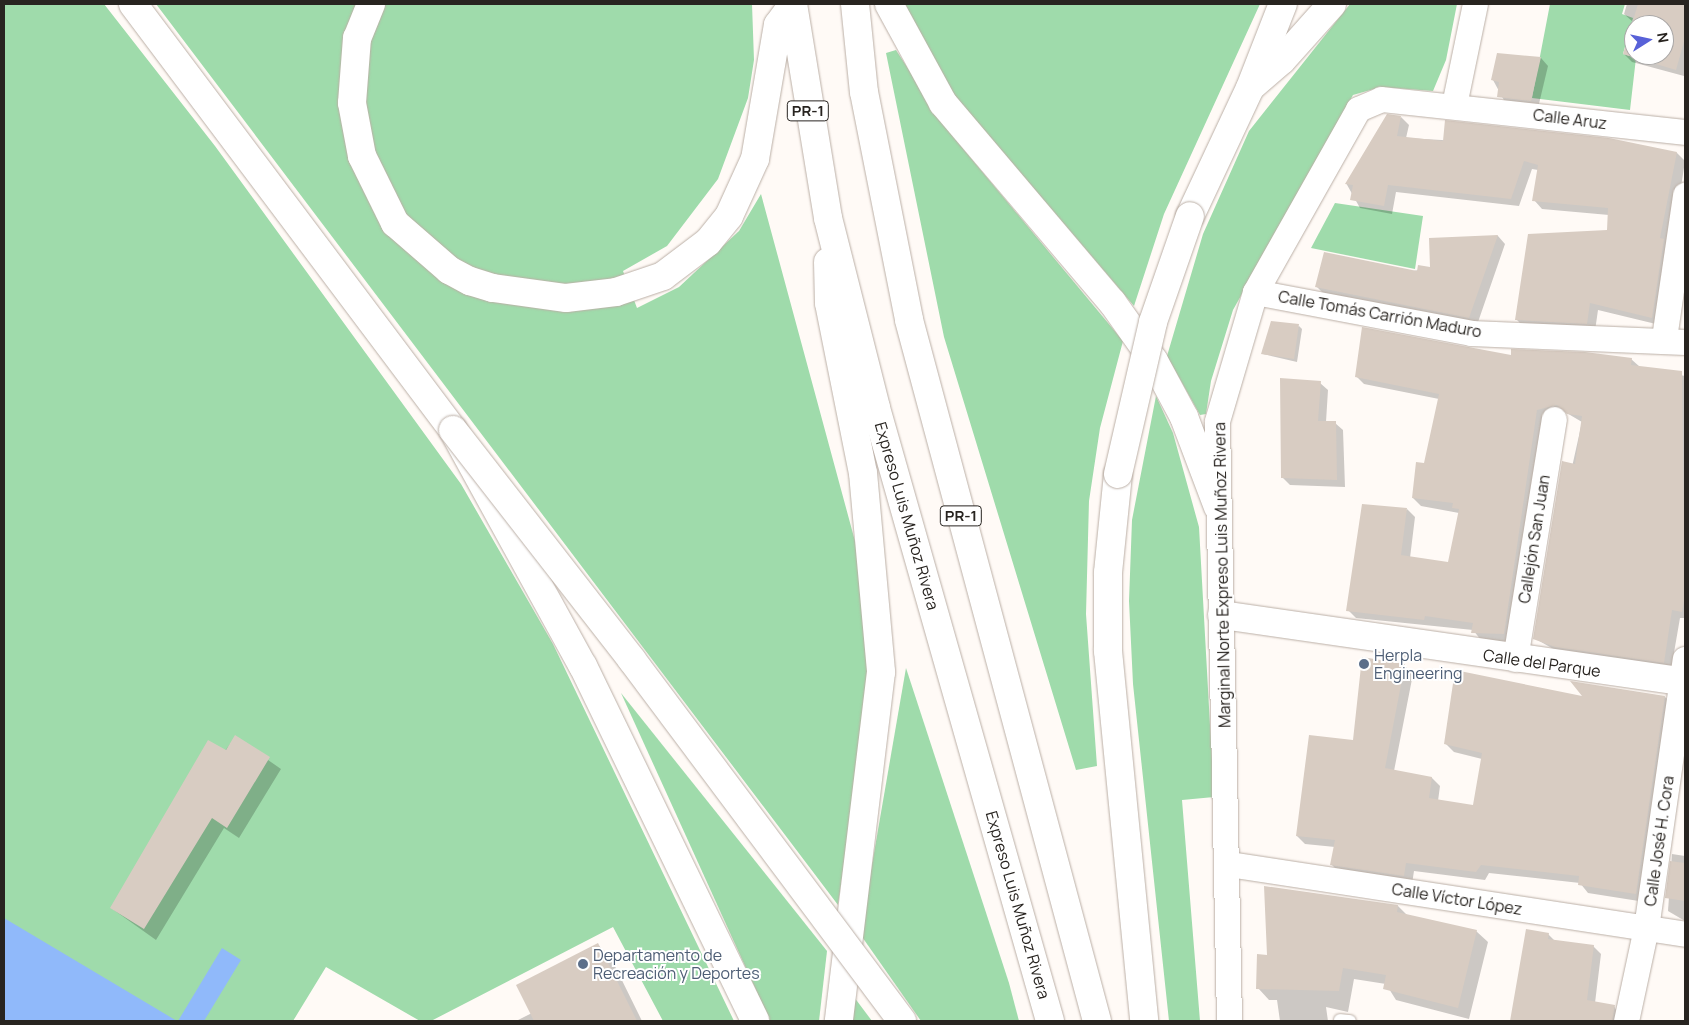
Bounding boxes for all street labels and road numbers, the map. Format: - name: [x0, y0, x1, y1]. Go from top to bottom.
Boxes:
- road number: PR-1: [787, 98, 829, 124]
- street label: Calle Aruz: [1532, 105, 1608, 133]
- street label: Calle Tomás Carrión Maduro: [1277, 287, 1483, 341]
- street label: Expreso Luis Muñoz Rivera: [871, 420, 943, 612]
- street label: Marginal Norte Expreso Luis Muñoz Rivera: [1210, 422, 1234, 728]
- street label: Callejón San Juan: [1514, 473, 1554, 605]
- road number: PR-1: [940, 504, 982, 528]
- street label: Calle del Parque: [1482, 645, 1602, 681]
- street label: Calle José H. Cora: [1640, 775, 1678, 907]
- street label: Expreso Luis Muñoz Rivera: [982, 809, 1054, 1001]
- street label: Calle Víctor López: [1390, 879, 1524, 919]

